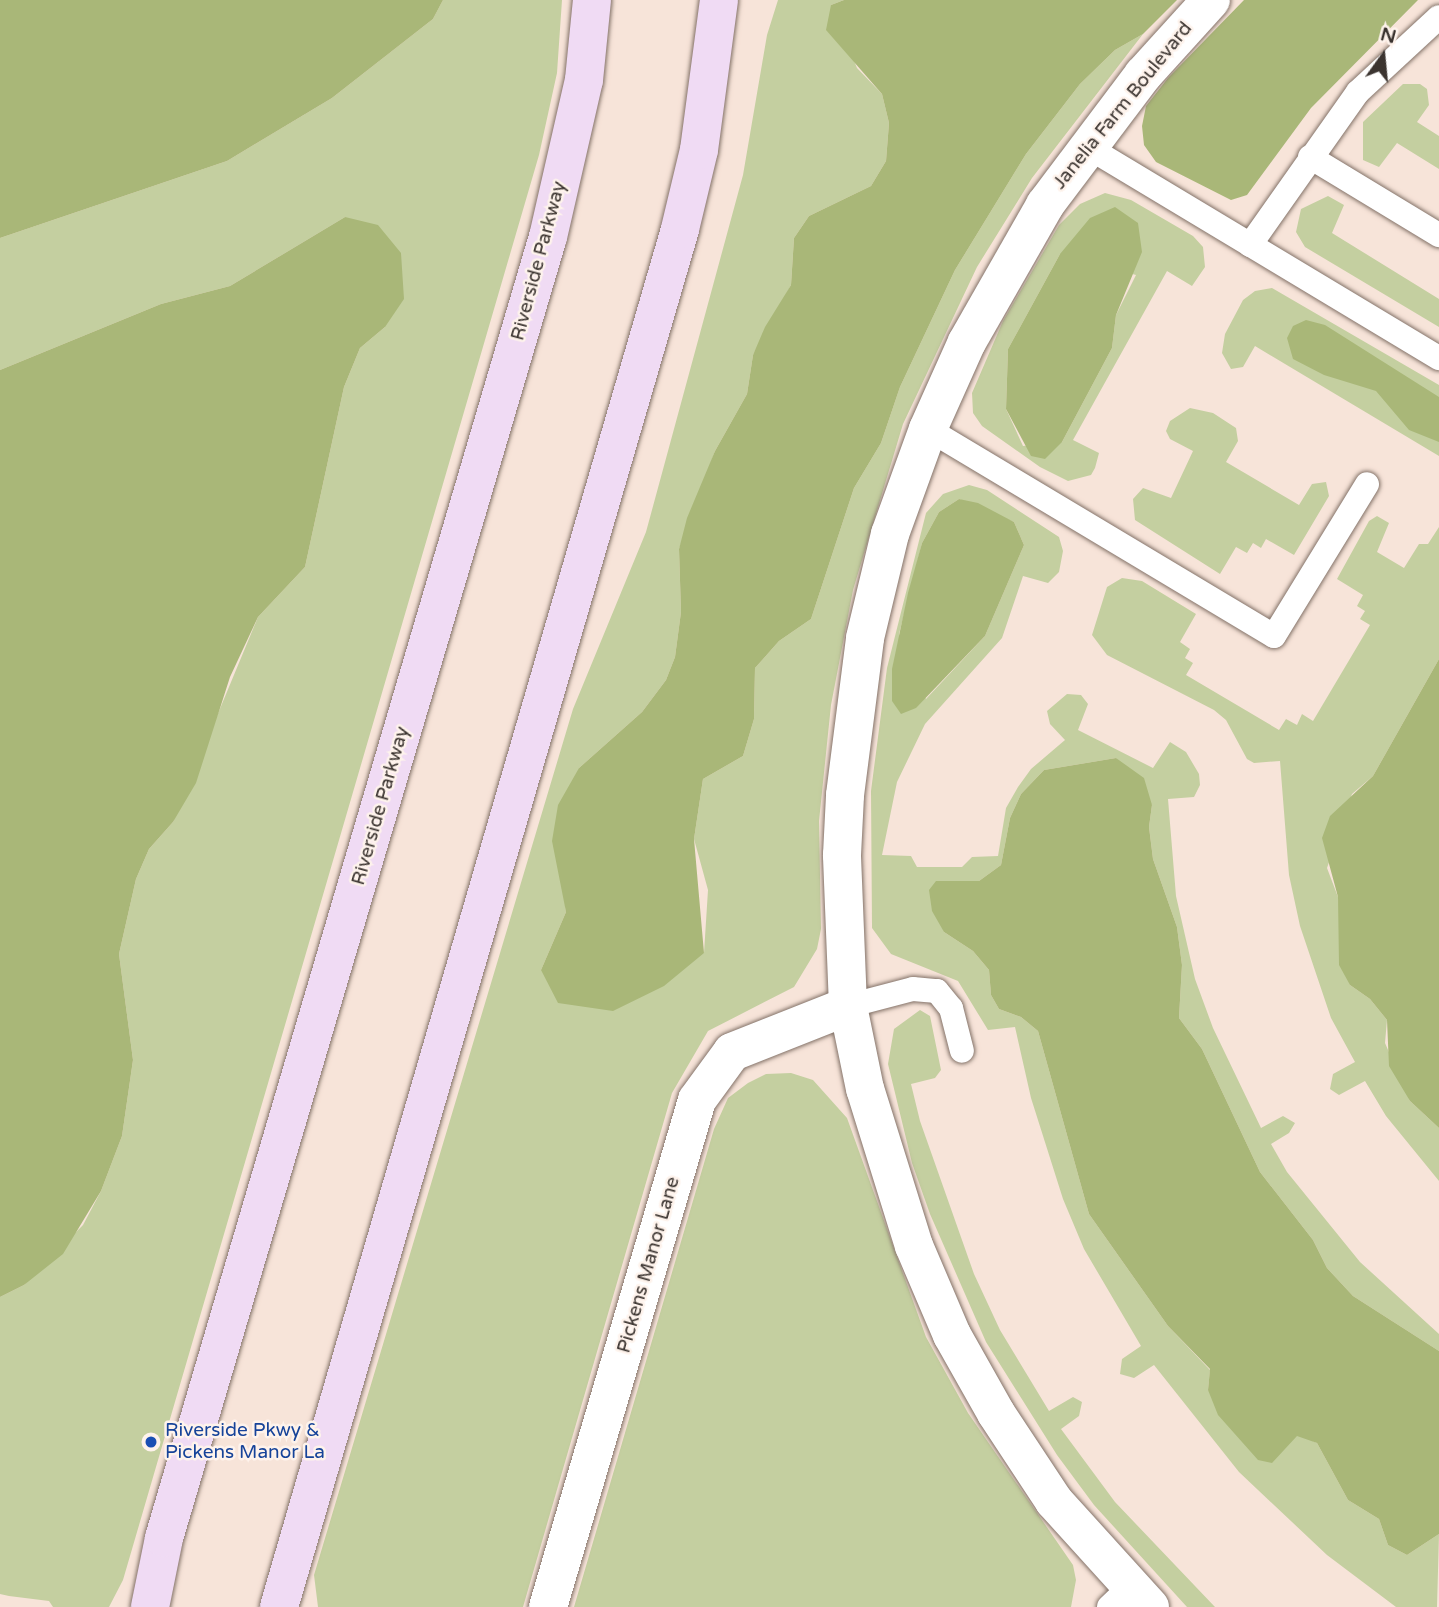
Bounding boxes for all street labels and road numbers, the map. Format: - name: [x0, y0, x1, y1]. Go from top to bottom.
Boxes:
- street label: Janelia Farm Boulevard: [1049, 18, 1197, 194]
- street label: Riverside Parkway: [507, 179, 571, 343]
- street label: Riverside Parkway: [347, 724, 415, 888]
- street label: Pickens Manor Lane: [613, 1174, 685, 1356]

